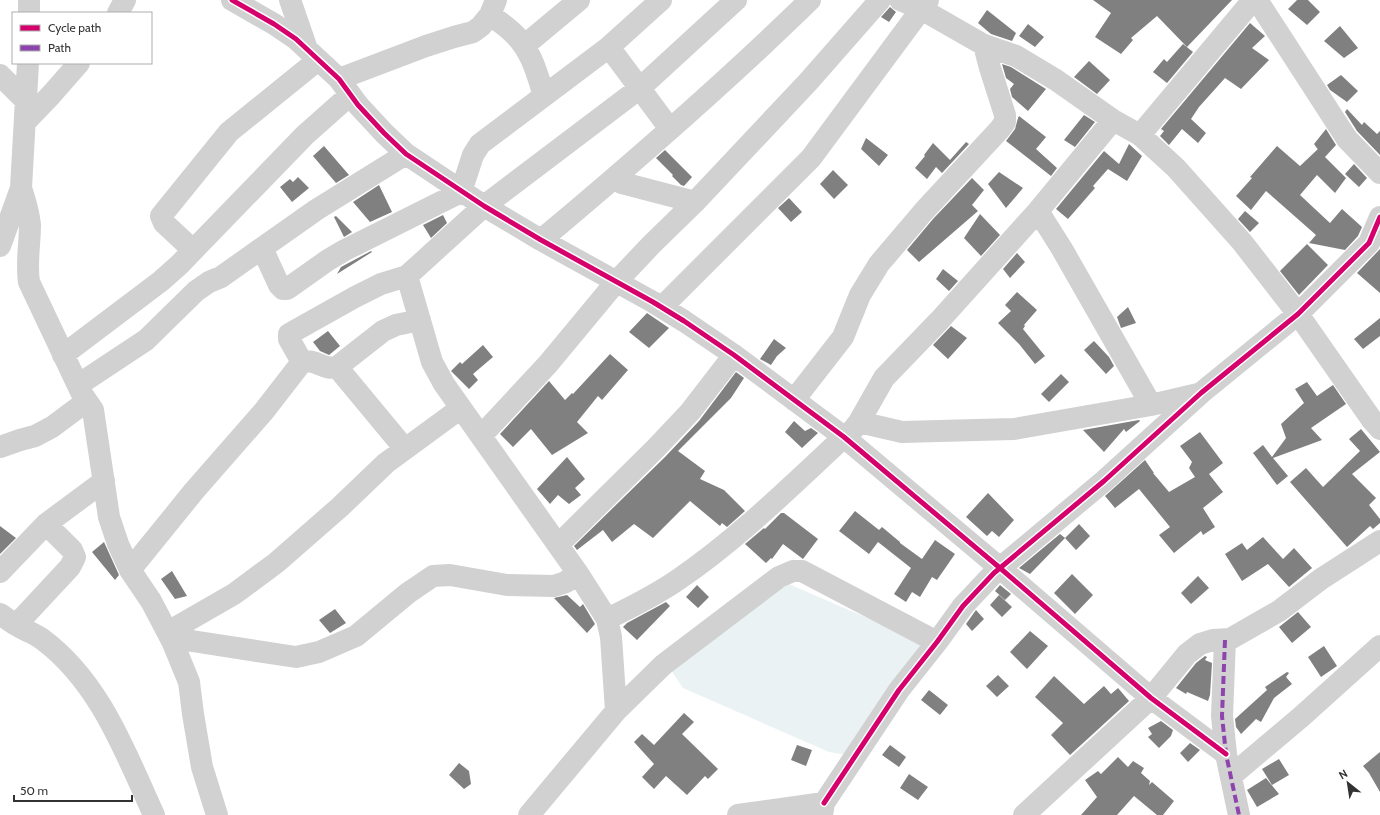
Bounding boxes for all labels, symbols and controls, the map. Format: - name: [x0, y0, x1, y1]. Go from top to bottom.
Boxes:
- legend: [12, 12, 152, 64]
- text: Cycle path: [48, 20, 101, 35]
- text: Path: [48, 40, 71, 55]
- north arrow: [1328, 763, 1368, 803]
- text: N: [1336, 766, 1350, 782]
- scale bar: [14, 777, 132, 803]
- text: 50 m: [20, 783, 48, 798]

